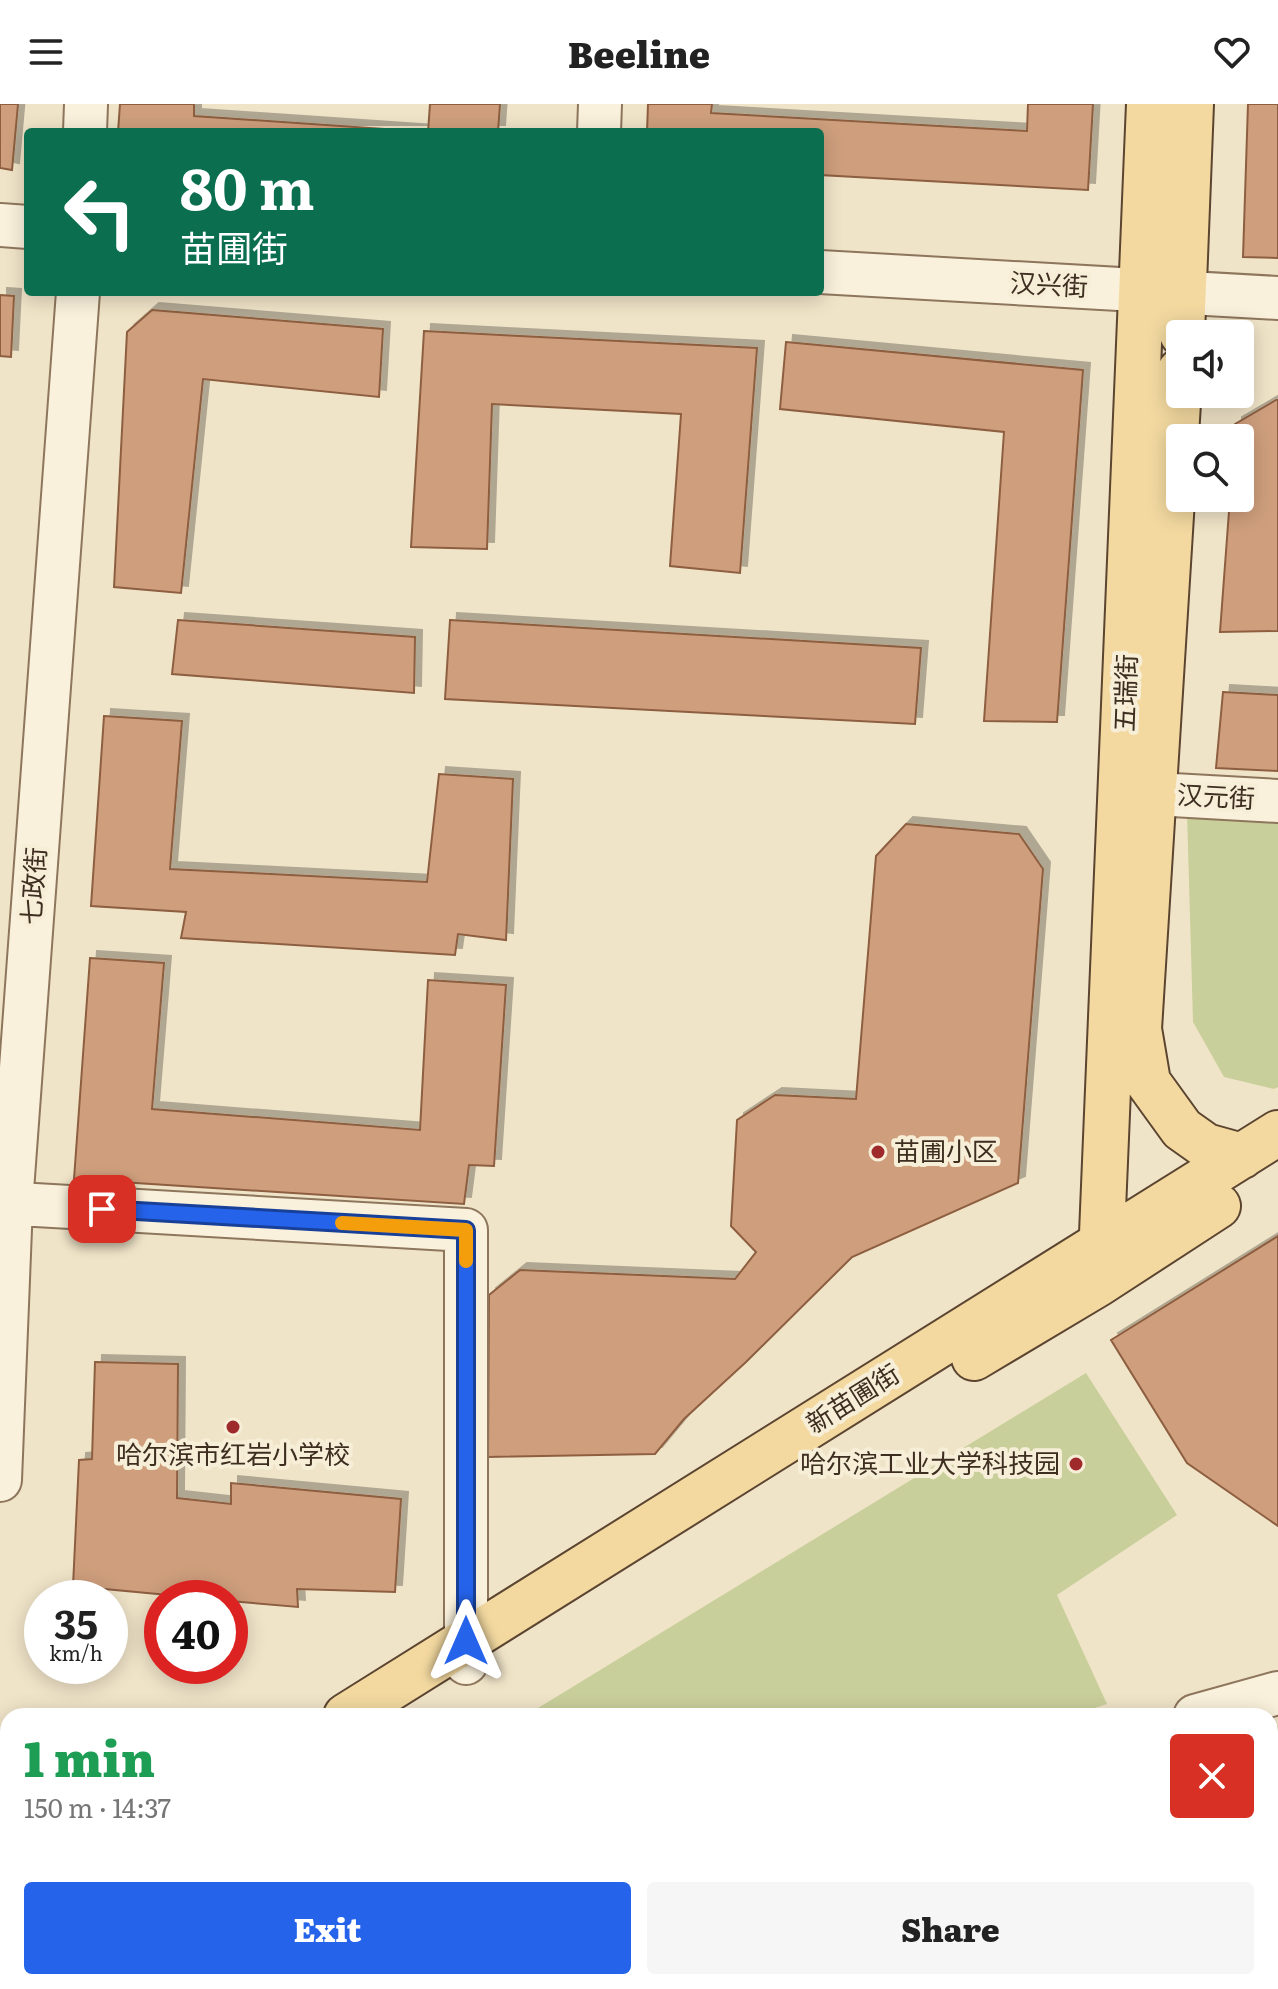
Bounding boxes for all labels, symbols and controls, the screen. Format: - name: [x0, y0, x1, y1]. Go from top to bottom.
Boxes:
- text: Beeline: [568, 26, 710, 79]
- icon: menu: [24, 30, 68, 74]
- icon: heart: [1210, 30, 1254, 74]
- text: 80 m: [180, 144, 315, 227]
- icon: left: [48, 160, 152, 264]
- text: 苗圃街: [180, 220, 288, 273]
- street label: 汉兴街: [1009, 261, 1089, 304]
- map controls: [1166, 320, 1254, 512]
- button: sound: [1166, 320, 1254, 408]
- button: search: [1166, 424, 1254, 512]
- street label: 五瑞街: [1103, 653, 1144, 733]
- street label: 汉元街: [1176, 773, 1256, 816]
- street label: 七政街: [9, 846, 54, 926]
- place label: 苗圃小区: [894, 1130, 998, 1169]
- marker: 苗圃小区: [869, 1143, 887, 1161]
- pin: [68, 1175, 136, 1243]
- icon: arrive: [80, 1187, 124, 1231]
- street label: 新苗圃街: [797, 1353, 906, 1441]
- marker: 哈尔滨市红岩小学校: [224, 1418, 242, 1436]
- place label: 哈尔滨市红岩小学校: [116, 1433, 350, 1472]
- place label: 哈尔滨工业大学科技园: [800, 1442, 1060, 1481]
- marker: 哈尔滨工业大学科技园: [1067, 1455, 1085, 1473]
- speed limit sign: 40: [144, 1580, 248, 1684]
- text: 35: [54, 1592, 98, 1651]
- position arrow: [424, 1599, 508, 1683]
- text: km/h: [49, 1637, 103, 1667]
- text: 1 min: [24, 1721, 155, 1792]
- button: close: [1170, 1734, 1254, 1818]
- text: 150 m · 14:37: [24, 1787, 171, 1826]
- button: Exit: [24, 1882, 631, 1974]
- button: Share: [647, 1882, 1254, 1974]

